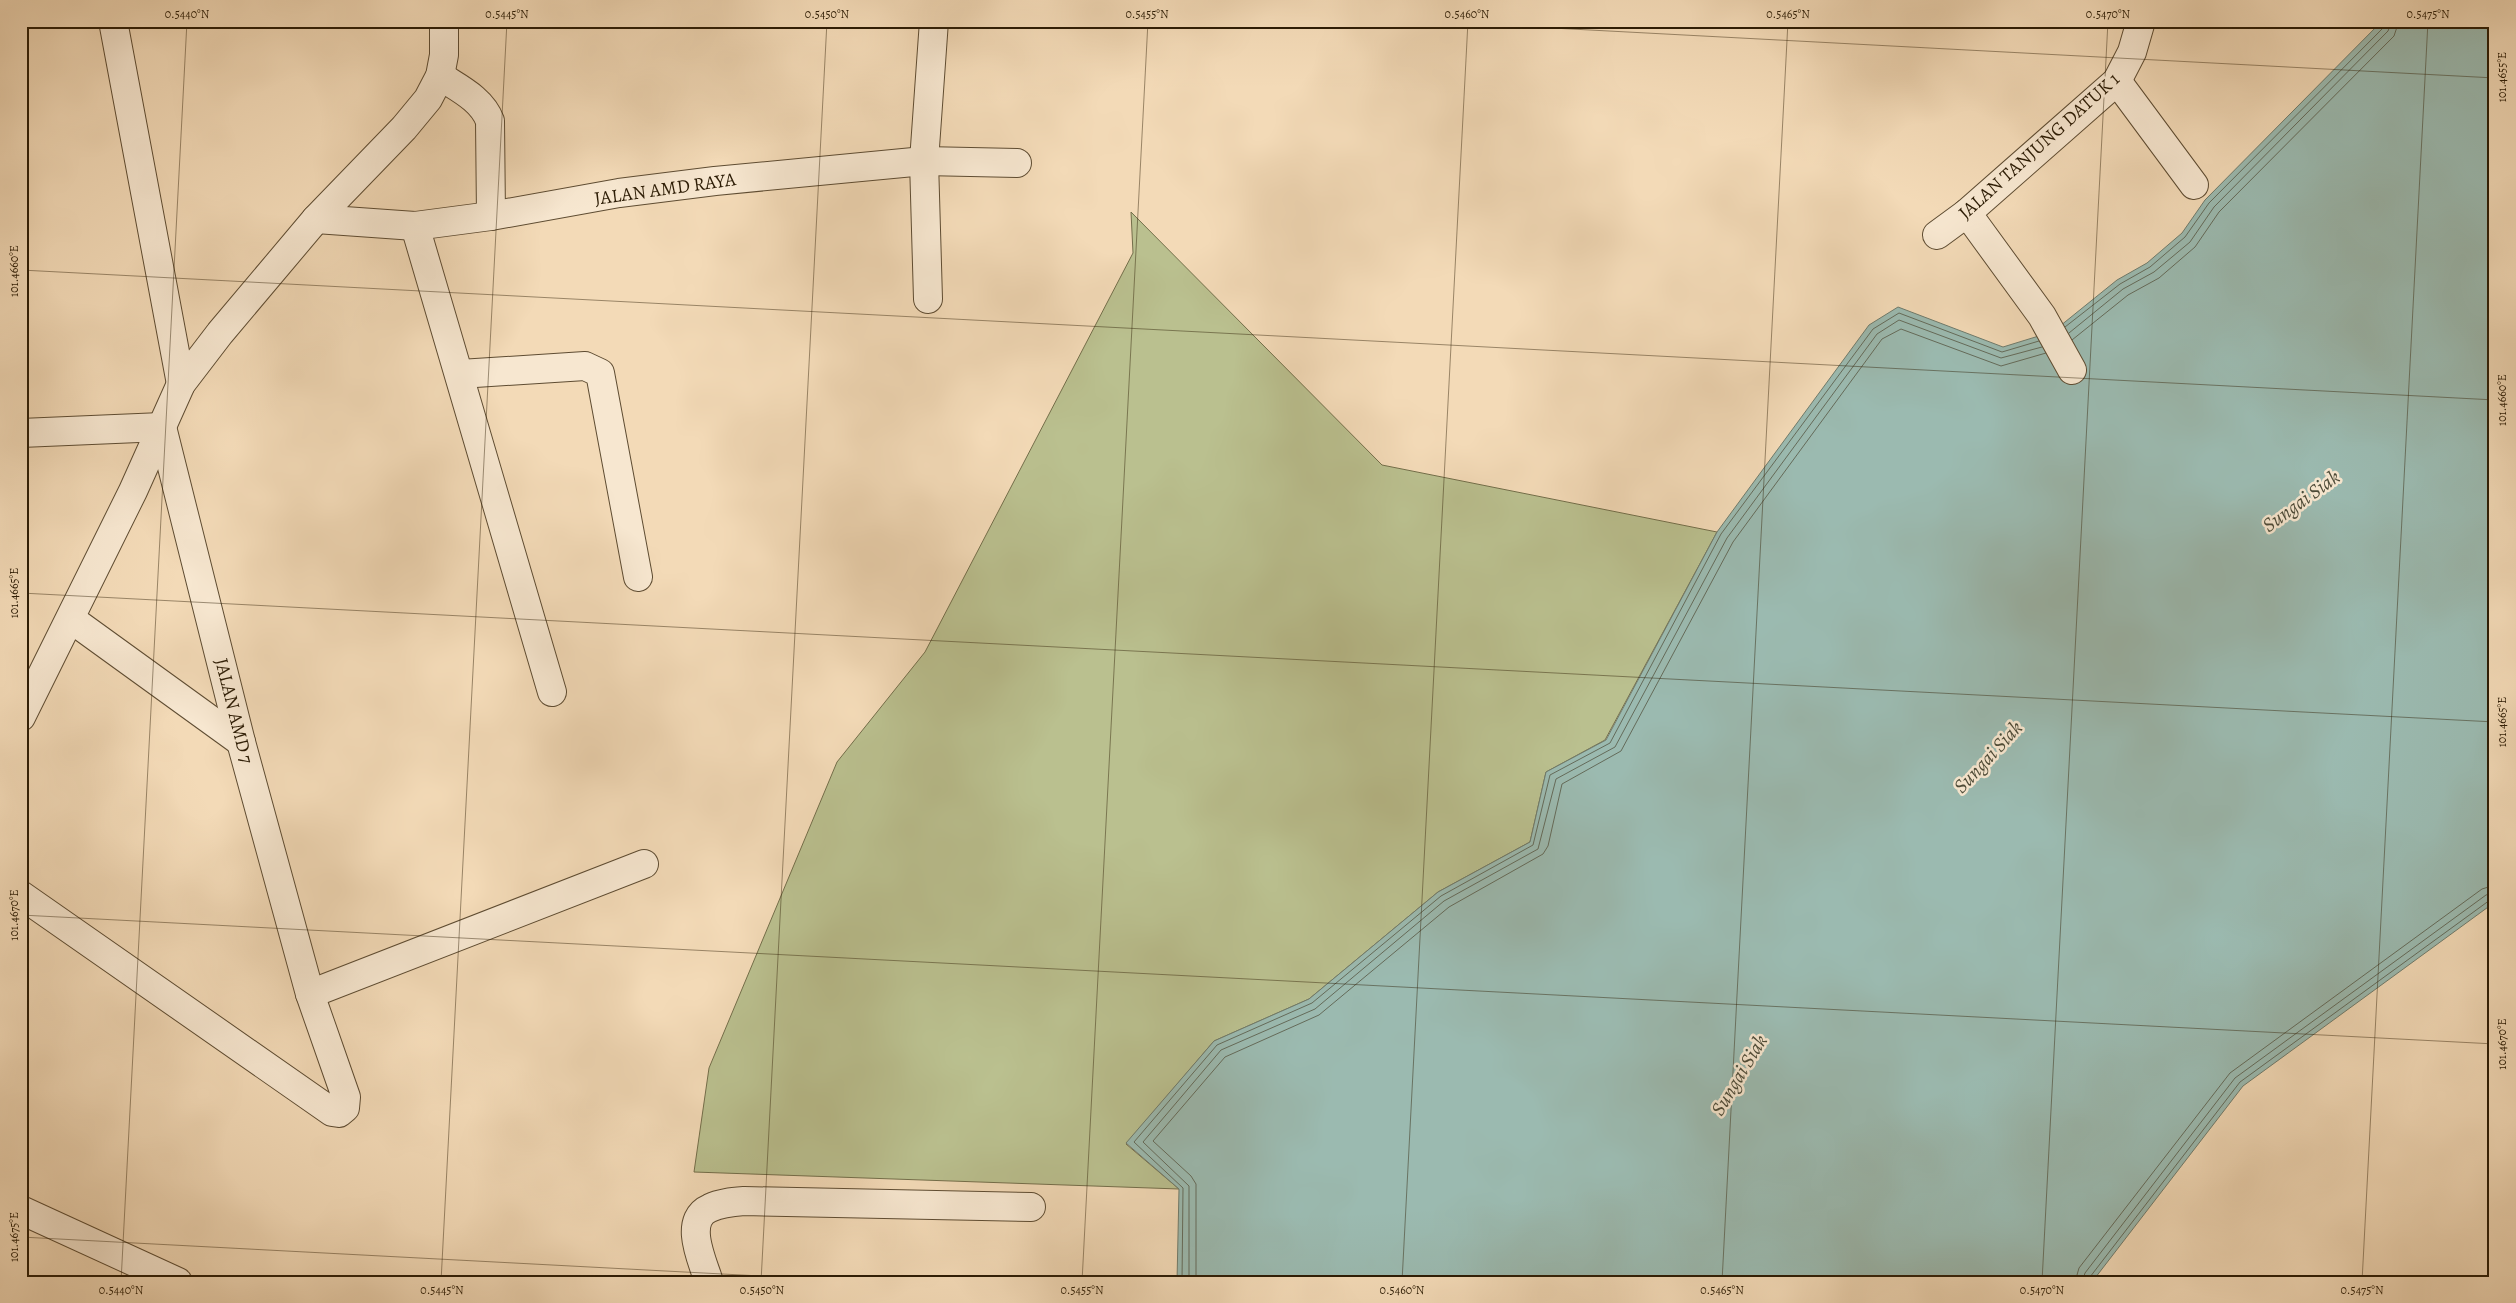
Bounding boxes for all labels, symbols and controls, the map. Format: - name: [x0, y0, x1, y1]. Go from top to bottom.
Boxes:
- text: 0.5440°N: [165, 6, 210, 22]
- text: 0.5445°N: [485, 6, 529, 22]
- text: 0.5450°N: [805, 6, 850, 22]
- text: 0.5455°N: [1125, 6, 1169, 22]
- text: 0.5460°N: [1445, 6, 1490, 22]
- text: 0.5465°N: [1766, 6, 1810, 22]
- text: 0.5470°N: [2086, 6, 2131, 22]
- text: 0.5475°N: [2406, 6, 2450, 22]
- text: 101.4655°E: [2494, 52, 2510, 102]
- street label: JALAN TANJUNG DATUK 1: [1953, 66, 2126, 226]
- street label: JALAN AMD RAYA: [593, 166, 738, 212]
- text: 101.4660°E: [6, 245, 22, 297]
- text: 101.4660°E: [2494, 374, 2510, 426]
- water label: Sungai Siak: [2257, 464, 2345, 538]
- text: 101.4665°E: [6, 568, 22, 618]
- street label: JALAN AMD 7: [208, 655, 260, 767]
- text: 101.4665°E: [2494, 697, 2510, 747]
- water label: Sungai Siak: [1947, 715, 2029, 799]
- text: 101.4670°E: [6, 889, 22, 941]
- text: 101.4670°E: [2494, 1018, 2510, 1070]
- water label: Sungai Siak: [1704, 1029, 1774, 1120]
- text: 101.4675°E: [6, 1212, 22, 1262]
- text: 0.5440°N: [99, 1282, 144, 1298]
- text: 0.5445°N: [420, 1282, 464, 1298]
- text: 0.5450°N: [740, 1282, 785, 1298]
- text: 0.5455°N: [1060, 1282, 1104, 1298]
- text: 0.5460°N: [1380, 1282, 1425, 1298]
- text: 0.5465°N: [1700, 1282, 1744, 1298]
- text: 0.5470°N: [2020, 1282, 2065, 1298]
- text: 0.5475°N: [2340, 1282, 2384, 1298]

